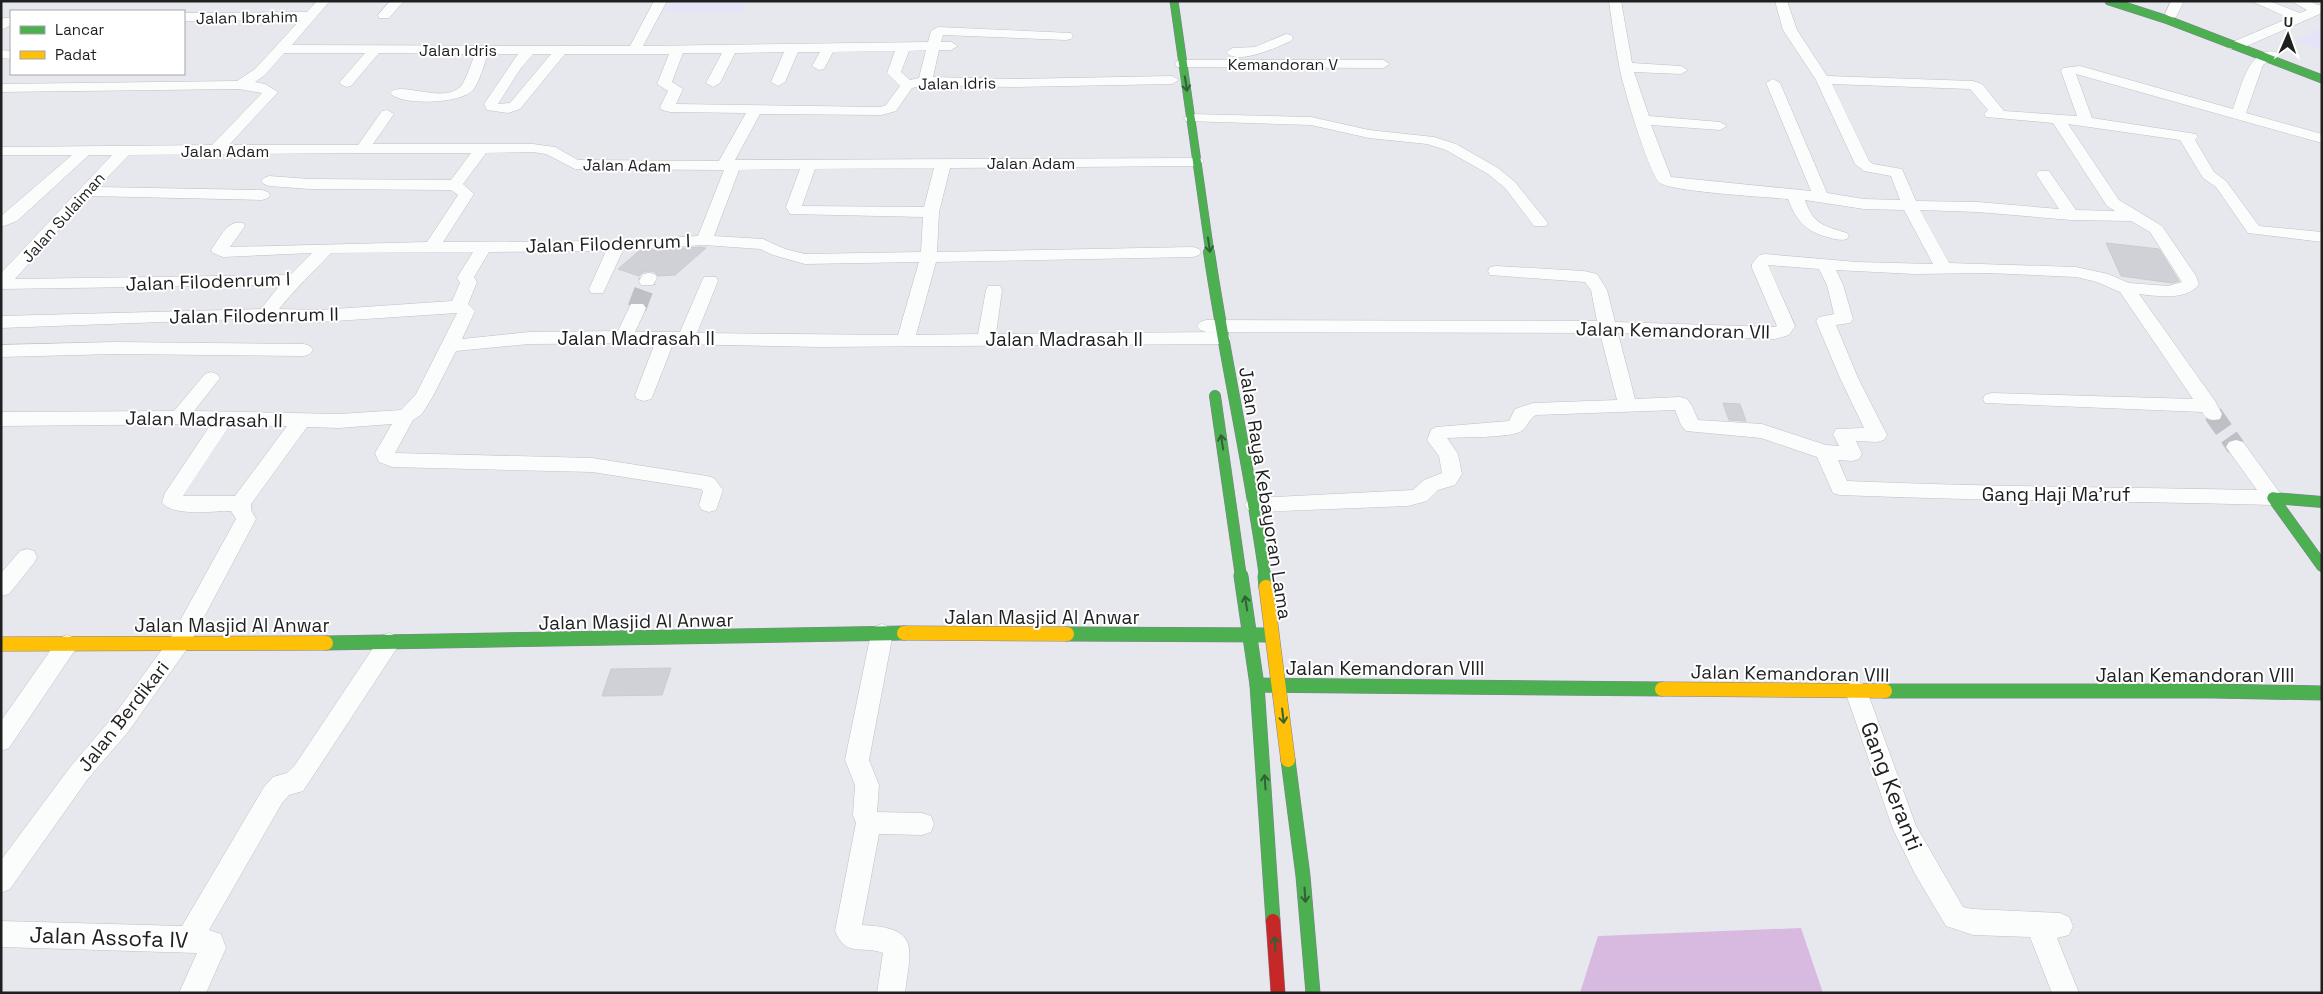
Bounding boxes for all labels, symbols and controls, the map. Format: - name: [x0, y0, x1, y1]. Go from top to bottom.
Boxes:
- street label: Jalan Ibrahim: [196, 6, 298, 29]
- legend: [10, 10, 185, 75]
- north arrow: [2263, 10, 2313, 60]
- text: U: [2283, 13, 2293, 31]
- text: Lancar: [55, 20, 105, 39]
- street label: Jalan Idris: [419, 40, 497, 61]
- text: Padat: [55, 45, 97, 64]
- street label: Kemandoran V: [1228, 54, 1338, 75]
- street label: Jalan Idris: [918, 72, 996, 95]
- one-way arrow: [1181, 76, 1191, 92]
- street label: Jalan Adam: [181, 141, 269, 162]
- street label: Jalan Adam: [987, 153, 1075, 174]
- street label: Jalan Adam: [583, 154, 671, 177]
- street label: Jalan Sulaiman: [17, 168, 110, 267]
- street label: Jalan Filodenrum I: [525, 228, 691, 259]
- one-way arrow: [1204, 237, 1214, 253]
- street label: Jalan Filodenrum I: [125, 266, 291, 297]
- street label: Jalan Filodenrum II: [169, 302, 339, 329]
- street label: Jalan Kemandoran VII: [1576, 316, 1770, 345]
- street label: Jalan Madrasah II: [557, 326, 715, 351]
- street label: Jalan Madrasah II: [985, 327, 1143, 352]
- street label: Jalan Raya Kebayoran Lama: [1233, 365, 1298, 621]
- street label: Jalan Madrasah II: [125, 406, 283, 433]
- one-way arrow: [1217, 435, 1227, 451]
- street label: Gang Haji Ma'ruf: [1982, 482, 2130, 507]
- one-way arrow: [1241, 595, 1251, 611]
- street label: Jalan Masjid Al Anwar: [944, 605, 1140, 630]
- street label: Jalan Masjid Al Anwar: [538, 607, 734, 636]
- street label: Jalan Masjid Al Anwar: [134, 613, 330, 638]
- street label: Jalan Berdikari: [72, 656, 175, 777]
- street label: Jalan Kemandoran VIII: [1286, 656, 1484, 681]
- street label: Jalan Kemandoran VIII: [1690, 659, 1890, 688]
- street label: Jalan Kemandoran VIII: [2096, 663, 2294, 688]
- one-way arrow: [1278, 708, 1288, 724]
- street label: Gang Keranti: [1855, 718, 1929, 854]
- one-way arrow: [1260, 774, 1269, 790]
- one-way arrow: [1300, 887, 1310, 903]
- street label: Jalan Assofa IV: [29, 920, 189, 954]
- one-way arrow: [1271, 936, 1280, 952]

